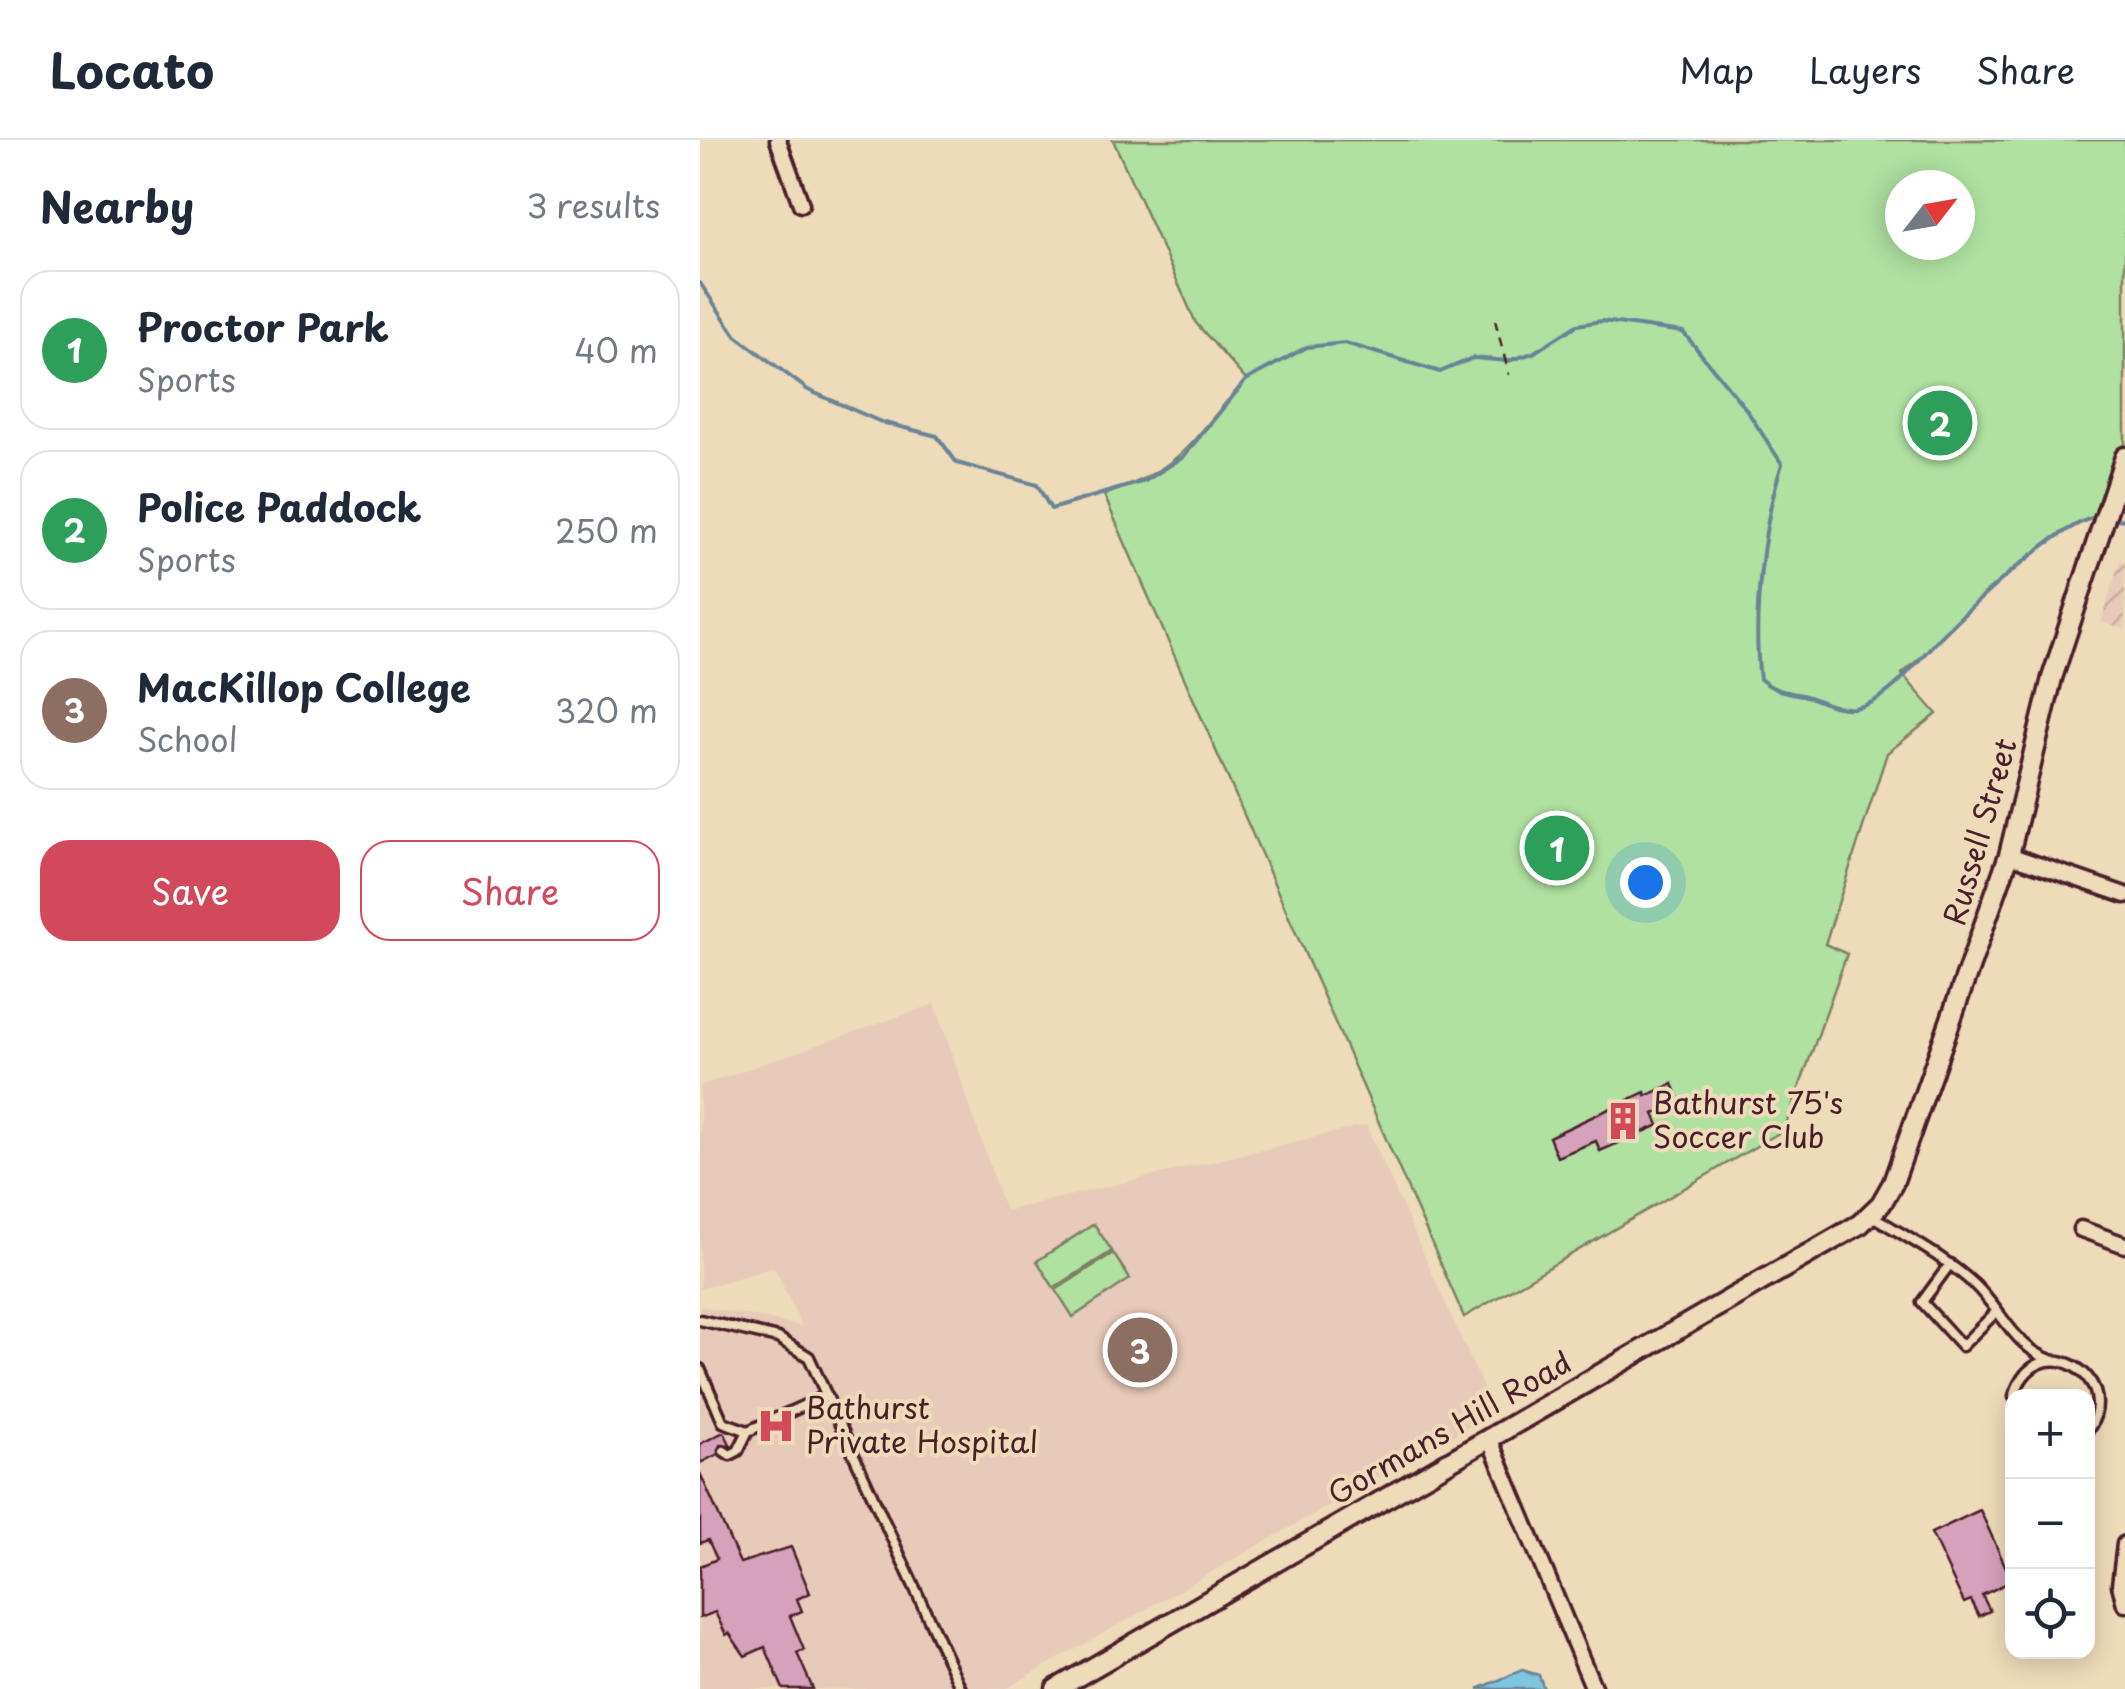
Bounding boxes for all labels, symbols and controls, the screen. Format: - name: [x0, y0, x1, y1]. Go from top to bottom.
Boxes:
- text: Locato: [50, 33, 214, 105]
- text: Map: [1679, 43, 1754, 96]
- text: Layers: [1809, 43, 1921, 96]
- text: Share: [1976, 43, 2075, 96]
- north arrow: [1885, 170, 1975, 260]
- text: Nearby: [40, 174, 194, 237]
- text: 3 results: [526, 181, 660, 229]
- text: Proctor Park: [137, 298, 389, 355]
- text: 1: [67, 326, 82, 374]
- text: 40 m: [574, 326, 658, 374]
- text: Sports: [137, 355, 236, 403]
- pin: 2: [1908, 386, 1972, 460]
- text: Police Paddock: [137, 478, 422, 535]
- text: 2: [63, 506, 86, 554]
- text: 250 m: [555, 506, 658, 554]
- text: Sports: [137, 535, 236, 583]
- text: MacKillop College: [137, 658, 471, 715]
- text: 3: [64, 686, 85, 734]
- text: 320 m: [555, 686, 658, 734]
- text: School: [137, 715, 238, 763]
- street label: Russell Street: [1930, 732, 2027, 930]
- pin: 1: [1524, 810, 1590, 886]
- button: Save: [40, 840, 340, 941]
- button: Share: [360, 840, 660, 941]
- your location: [1620, 857, 1671, 908]
- place label: Bathurst 75's Soccer Club: [1653, 1079, 1843, 1158]
- building icon: Bathurst 75's Soccer Club: [1602, 1100, 1644, 1142]
- pin: 3: [1108, 1312, 1172, 1388]
- street label: Gormans Hill Road: [1319, 1339, 1579, 1515]
- place label: Bathurst Private Hospital: [806, 1384, 1038, 1463]
- map controls: [2005, 1389, 2095, 1659]
- button: +: [2005, 1389, 2095, 1479]
- hospital icon: Bathurst Private Hospital: [755, 1405, 797, 1447]
- button: −: [2005, 1479, 2095, 1569]
- button: locate: [2005, 1569, 2095, 1659]

